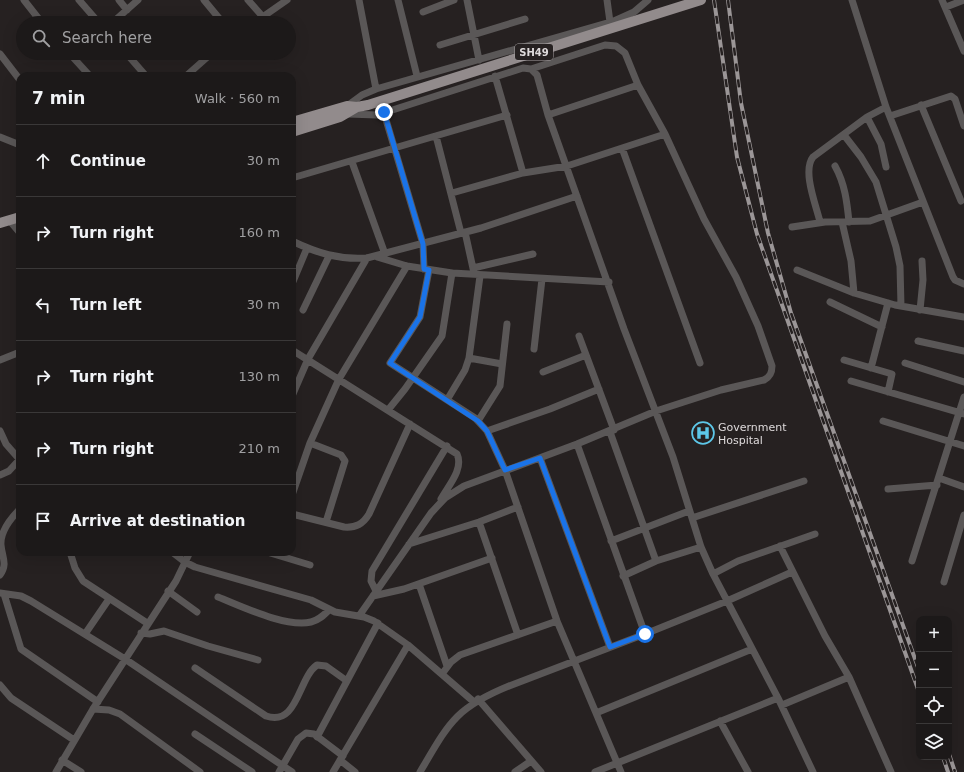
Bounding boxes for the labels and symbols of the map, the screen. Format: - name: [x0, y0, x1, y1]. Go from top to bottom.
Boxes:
- road number: SH49: [515, 44, 553, 60]
- route end: [375, 103, 393, 121]
- hospital icon: Government Hospital: [690, 420, 716, 446]
- place label: Government Hospital: [718, 421, 787, 447]
- route start: [636, 625, 654, 643]

